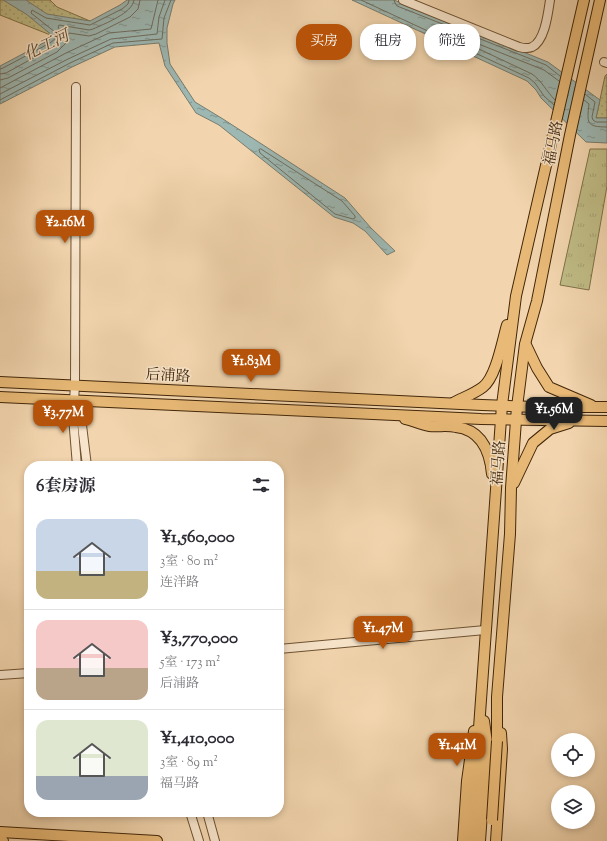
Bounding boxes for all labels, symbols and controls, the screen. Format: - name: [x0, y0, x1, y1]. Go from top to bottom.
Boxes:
- water label: 化工河: [20, 24, 76, 67]
- chip: 买房: [296, 24, 352, 60]
- chip: 租房: [360, 24, 416, 60]
- chip: 筛选: [424, 24, 480, 60]
- street label: 福马路: [540, 119, 569, 167]
- pin: ¥2.16M: [32, 210, 98, 244]
- text: ¥2.16M: [45, 214, 85, 232]
- pin: ¥1.83M: [218, 349, 284, 383]
- text: ¥1.83M: [231, 353, 271, 371]
- street label: 后浦路: [145, 365, 191, 388]
- pin: ¥1.56M: [521, 397, 587, 431]
- pin: ¥3.77M: [30, 400, 96, 434]
- text: ¥1.56M: [535, 401, 573, 419]
- text: ¥3.77M: [42, 404, 84, 422]
- street label: 福马路: [487, 440, 512, 486]
- icon: filters: [250, 474, 272, 496]
- text: 6套房源: [36, 475, 95, 499]
- text: ¥1,560,000: [160, 526, 235, 550]
- icon: home: [68, 535, 116, 583]
- text: 3室 · 80 m²: [160, 553, 218, 571]
- text: 连洋路: [160, 574, 199, 592]
- pin: ¥1.47M: [350, 616, 416, 650]
- text: ¥1.47M: [363, 620, 403, 638]
- text: ¥3,770,000: [160, 627, 238, 651]
- icon: home: [68, 636, 116, 684]
- text: 5室 · 173 m²: [160, 654, 220, 672]
- text: 后浦路: [160, 675, 199, 693]
- text: ¥1,410,000: [160, 727, 234, 751]
- pin: ¥1.41M: [424, 733, 490, 767]
- map controls: [551, 733, 595, 829]
- button: locate: [551, 733, 595, 777]
- icon: home: [68, 736, 116, 784]
- text: ¥1.41M: [438, 737, 477, 755]
- text: 3室 · 89 m²: [160, 754, 218, 772]
- text: 福马路: [160, 775, 199, 793]
- button: layers: [551, 785, 595, 829]

